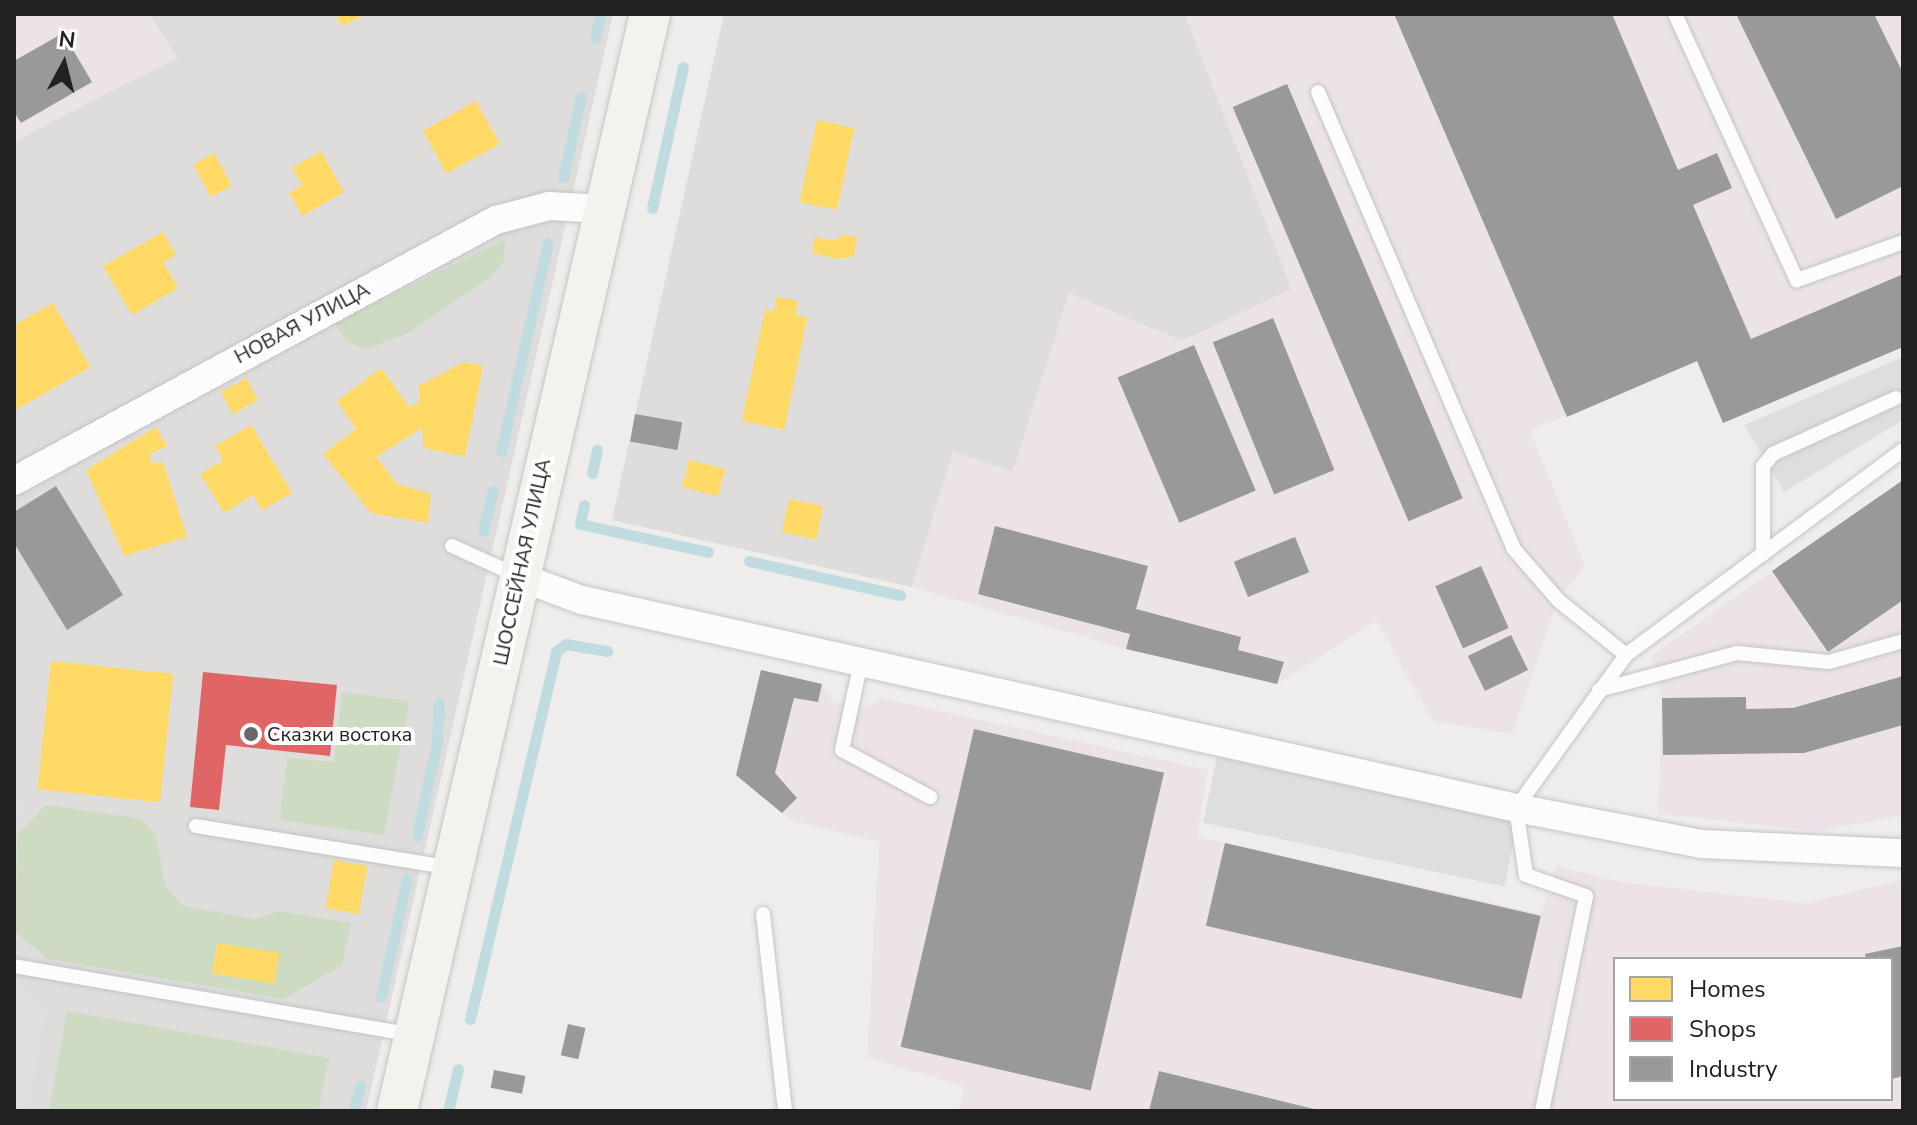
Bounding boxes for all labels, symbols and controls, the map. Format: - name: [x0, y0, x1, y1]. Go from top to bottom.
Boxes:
- north arrow: [24, 24, 104, 104]
- text: N: [57, 24, 77, 56]
- street label: НОВАЯ УЛИЦА: [230, 277, 374, 369]
- street label: ШОССЕЙНАЯ УЛИЦА: [488, 456, 556, 668]
- place label: Сказки востока: [267, 722, 412, 746]
- marker: Сказки востока: [242, 725, 260, 743]
- legend: [1613, 957, 1893, 1101]
- text: Homes: [1689, 973, 1765, 1005]
- text: Shops: [1689, 1013, 1756, 1045]
- text: Industry: [1689, 1053, 1778, 1085]

